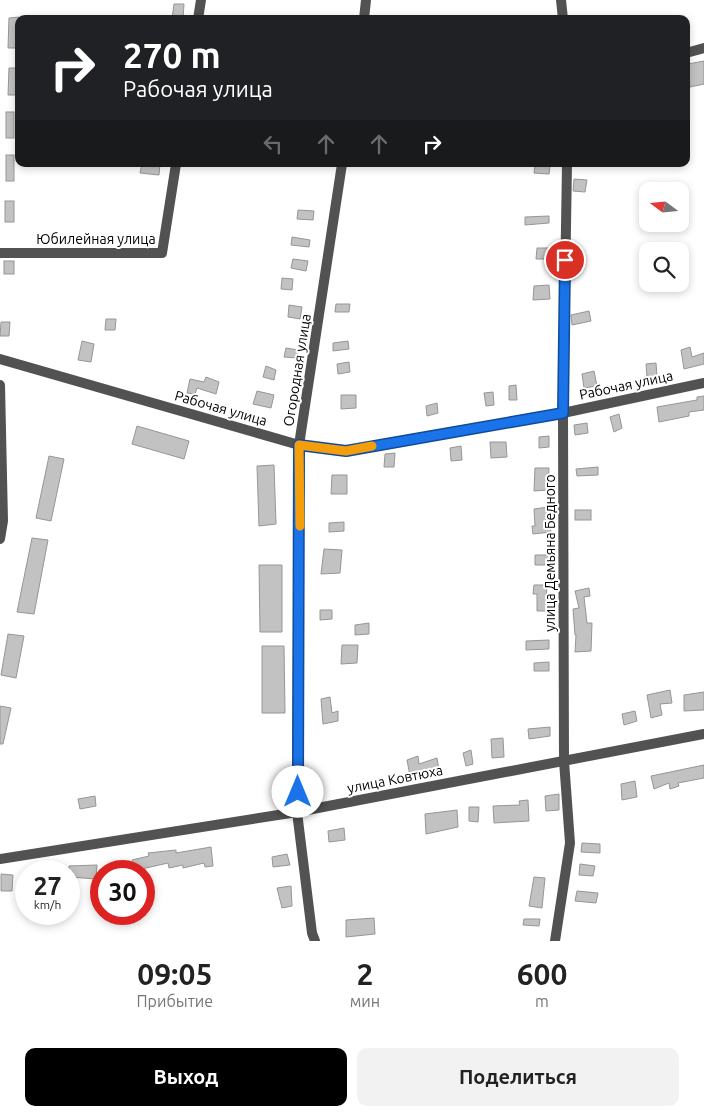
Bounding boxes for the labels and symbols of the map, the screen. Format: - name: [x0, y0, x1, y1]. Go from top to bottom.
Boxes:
- north arrow: [639, 182, 689, 232]
- street label: Юбилейная улица: [36, 231, 156, 247]
- pin: [544, 239, 586, 281]
- street label: Огородная улица: [280, 313, 314, 427]
- street label: Рабочая улица: [578, 367, 674, 403]
- street label: Рабочая улица: [173, 387, 269, 429]
- street label: улица Демьяна Бедного: [542, 474, 558, 632]
- street label: улица Ковтюха: [346, 762, 444, 796]
- position arrow: [271, 765, 323, 817]
- speed limit sign: 30: [90, 860, 155, 925]

